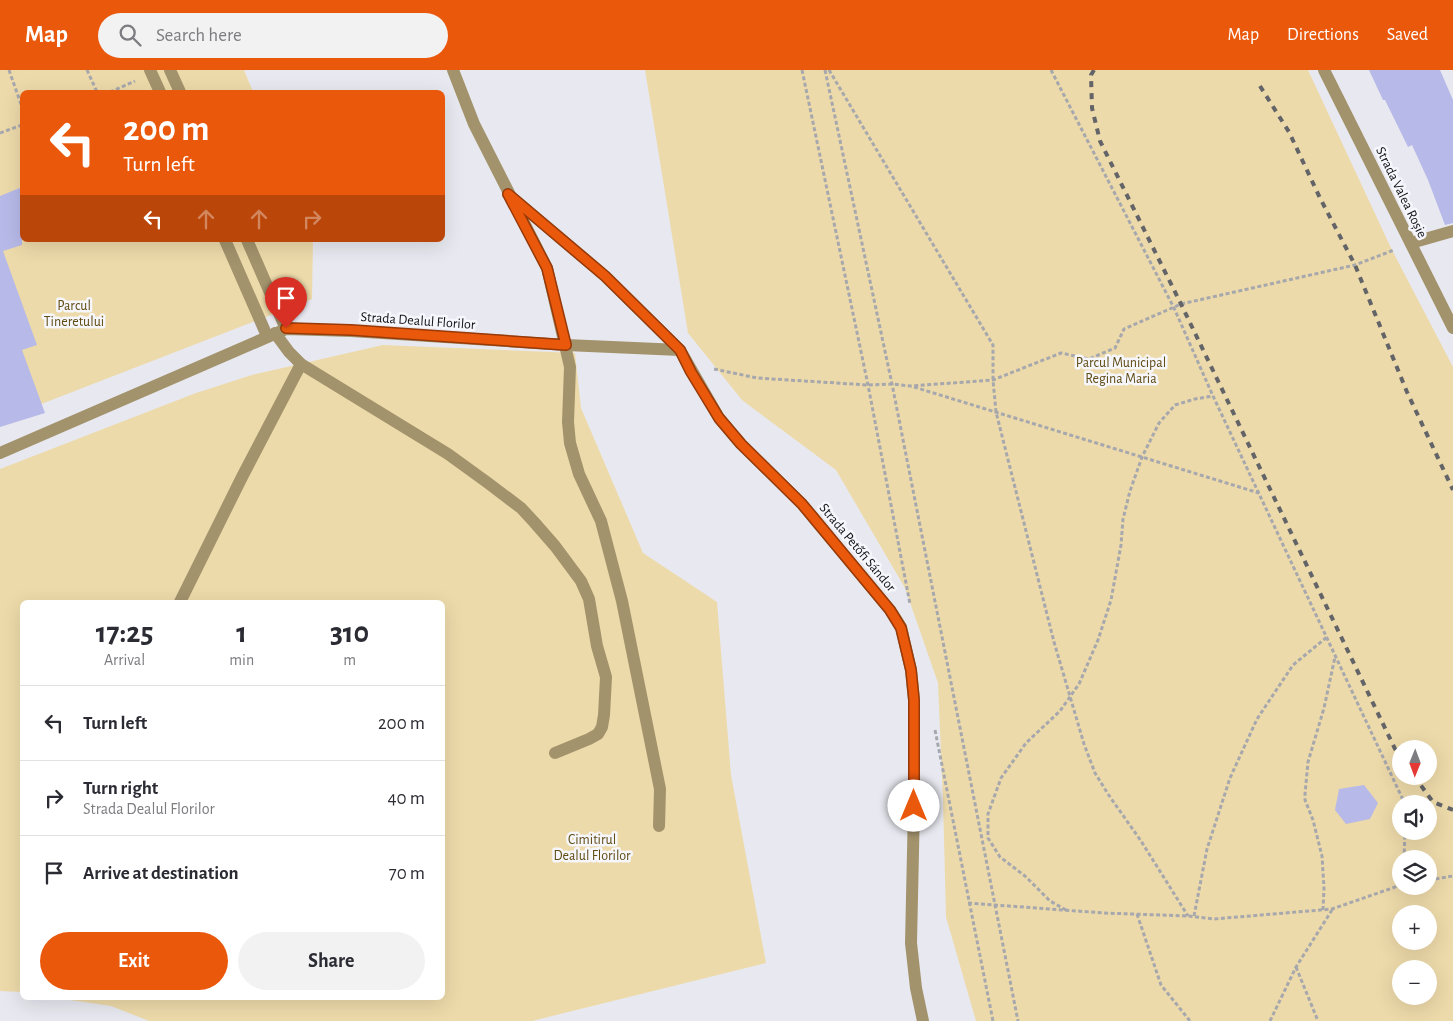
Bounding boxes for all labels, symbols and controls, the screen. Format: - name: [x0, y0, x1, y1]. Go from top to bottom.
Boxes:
- search box: [98, 13, 448, 58]
- icon: search: [116, 21, 144, 49]
- text: Map: [25, 23, 68, 47]
- text: Search here: [156, 26, 242, 45]
- text: Map: [1228, 26, 1259, 44]
- text: Directions: [1287, 26, 1359, 44]
- text: Saved: [1387, 26, 1428, 44]
- icon: left: [40, 110, 105, 175]
- text: 200 m: [123, 112, 210, 147]
- street label: Strada Valea Roșie: [1372, 145, 1429, 241]
- text: Turn left: [123, 153, 195, 175]
- icon: left: [139, 205, 167, 233]
- icon: ahead: [192, 205, 220, 233]
- icon: ahead: [245, 205, 273, 233]
- icon: right: [298, 205, 326, 233]
- pin: [265, 277, 307, 328]
- icon: arrive: [272, 284, 300, 312]
- park label: Parcul Tineretului: [44, 299, 104, 329]
- street label: Strada Dealul Florilor: [360, 310, 476, 332]
- park label: Parcul Municipal Regina Maria: [1076, 356, 1166, 386]
- street label: Strada Petőfi Sándor: [816, 501, 898, 595]
- text: 17:25: [96, 618, 153, 648]
- text: 1: [236, 618, 247, 648]
- text: 310: [330, 618, 369, 648]
- text: Arrival: [104, 652, 145, 668]
- text: min: [229, 652, 254, 668]
- text: m: [343, 652, 356, 668]
- icon: left: [40, 709, 68, 737]
- text: Turn left: [83, 714, 147, 733]
- text: 200 m: [378, 714, 425, 733]
- north arrow: [1392, 740, 1438, 785]
- map controls: [1392, 740, 1437, 1005]
- text: Turn right: [83, 779, 158, 798]
- position arrow: [887, 779, 939, 831]
- icon: right: [40, 784, 68, 812]
- text: 40 m: [387, 789, 425, 808]
- button: sound: [1392, 795, 1437, 840]
- text: Strada Dealul Florilor: [83, 801, 215, 817]
- park label: Cimitirul Dealul Florilor: [553, 833, 631, 863]
- button: layers: [1392, 850, 1437, 895]
- icon: arrive: [40, 859, 68, 887]
- text: Arrive at destination: [83, 864, 239, 883]
- text: 70 m: [389, 864, 425, 883]
- button: +: [1392, 905, 1437, 950]
- button: Exit: [40, 932, 228, 990]
- button: Share: [238, 932, 425, 990]
- button: −: [1392, 960, 1437, 1005]

